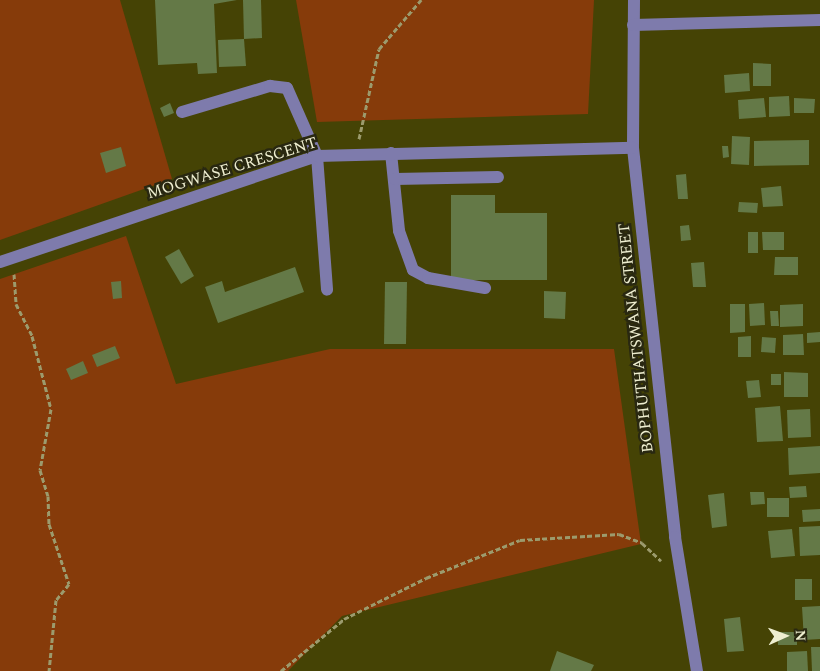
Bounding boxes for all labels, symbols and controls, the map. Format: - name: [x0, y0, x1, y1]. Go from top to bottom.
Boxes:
- street label: MOGWASE CRESCENT: [144, 133, 320, 203]
- street label: BOPHUTHATSWANA STREET: [614, 222, 658, 454]
- north arrow: [760, 611, 810, 661]
- text: N: [790, 629, 811, 642]

